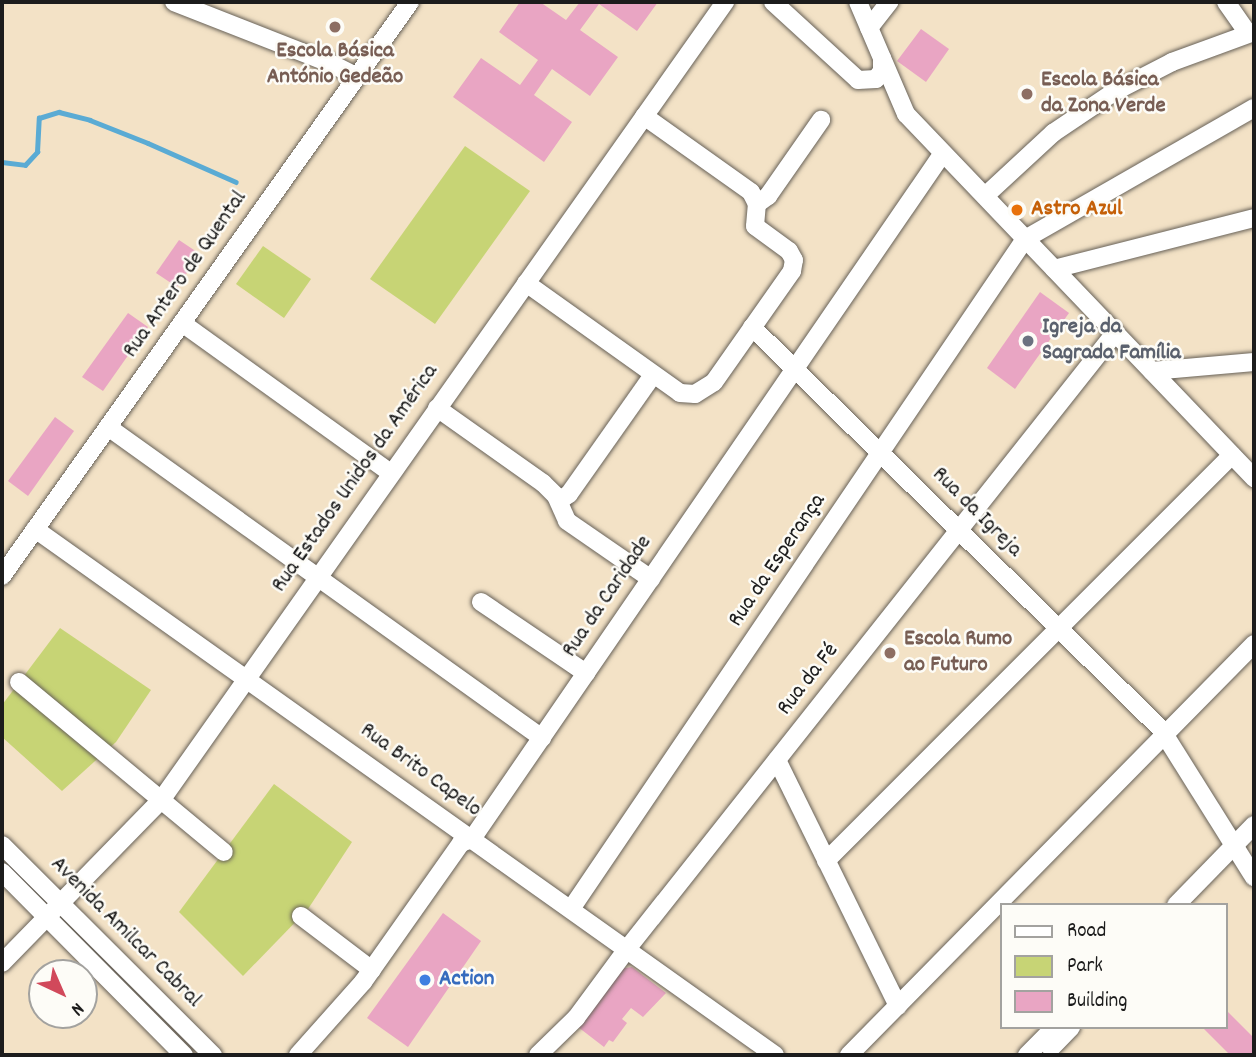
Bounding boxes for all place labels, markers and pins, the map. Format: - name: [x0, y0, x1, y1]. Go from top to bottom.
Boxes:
- marker: Escola Básica António Gedeão: [327, 19, 343, 35]
- place label: Escola Básica António Gedeão: [267, 38, 403, 92]
- place label: Escola Básica da Zona Verde: [1041, 67, 1166, 121]
- marker: Escola Básica da Zona Verde: [1019, 86, 1035, 102]
- place label: Astro Azul: [1031, 196, 1122, 224]
- marker: Astro Azul: [1009, 202, 1025, 218]
- place label: Igreja da Sagrada Família: [1042, 314, 1181, 368]
- marker: Igreja da Sagrada Família: [1020, 333, 1036, 349]
- place label: Escola Rumo ao Futuro: [904, 626, 1012, 680]
- marker: Escola Rumo ao Futuro: [882, 645, 898, 661]
- place label: Action: [439, 966, 494, 994]
- marker: Action: [417, 972, 433, 988]

